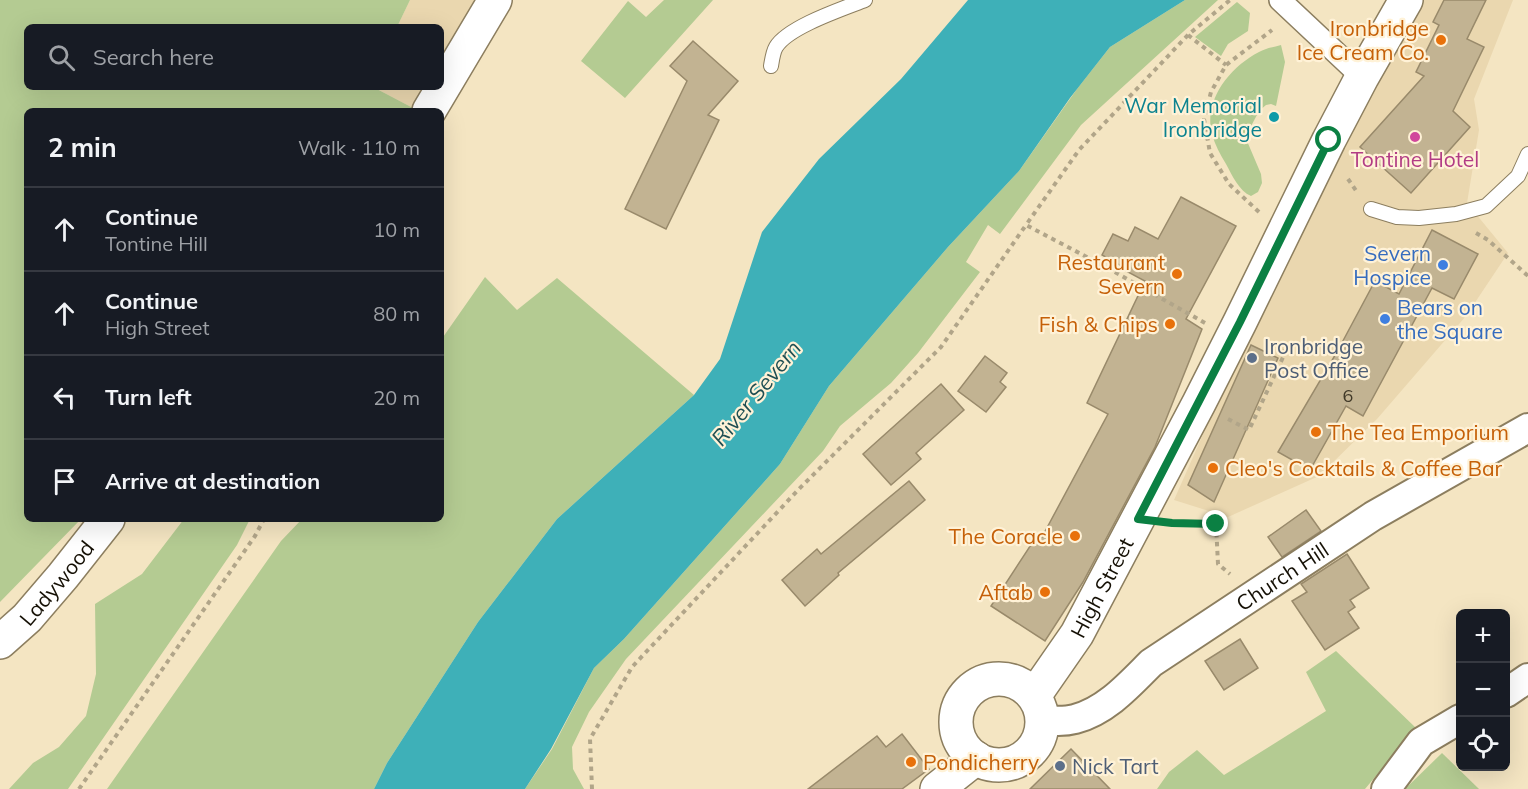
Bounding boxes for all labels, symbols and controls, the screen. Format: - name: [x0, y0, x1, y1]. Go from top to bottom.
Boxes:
- place label: Ironbridge Ice Cream Co.: [1297, 15, 1429, 65]
- search box: [24, 24, 444, 90]
- marker: Ironbridge Ice Cream Co.: [1434, 33, 1448, 47]
- icon: search: [45, 41, 78, 74]
- text: Search here: [93, 43, 214, 71]
- place label: War Memorial Ironbridge: [1124, 92, 1262, 142]
- marker: War Memorial Ironbridge: [1267, 110, 1281, 124]
- route start: [1315, 126, 1341, 152]
- marker: Tontine Hotel: [1408, 130, 1422, 144]
- text: 2 min: [48, 131, 117, 164]
- text: Walk · 110 m: [298, 135, 420, 160]
- place label: Tontine Hotel: [1351, 146, 1479, 172]
- text: Continue: [105, 203, 198, 231]
- icon: ahead: [48, 213, 81, 246]
- text: 10 m: [373, 217, 420, 242]
- text: Tontine Hill: [105, 231, 208, 256]
- place label: Severn Hospice: [1353, 240, 1431, 290]
- place label: Restaurant Severn: [1057, 249, 1165, 299]
- marker: Severn Hospice: [1436, 258, 1450, 272]
- marker: Restaurant Severn: [1170, 267, 1184, 281]
- text: Continue: [105, 287, 198, 315]
- place label: Bears on the Square: [1397, 294, 1503, 344]
- icon: ahead: [48, 297, 81, 330]
- text: 80 m: [373, 301, 420, 326]
- place label: Fish & Chips: [1039, 311, 1158, 337]
- marker: Bears on the Square: [1378, 312, 1392, 326]
- text: High Street: [105, 315, 209, 340]
- marker: Fish & Chips: [1163, 317, 1177, 331]
- place label: Ironbridge Post Office: [1264, 333, 1369, 383]
- water label: River Severn: [705, 335, 807, 451]
- marker: Ironbridge Post Office: [1245, 351, 1259, 365]
- icon: left: [48, 381, 81, 414]
- text: Turn left: [105, 383, 192, 411]
- house number: 6: [1343, 384, 1353, 407]
- text: 20 m: [373, 385, 420, 410]
- place label: The Tea Emporium: [1328, 419, 1509, 445]
- marker: The Tea Emporium: [1309, 425, 1323, 439]
- place label: Cleo's Cocktails & Coffee Bar: [1225, 455, 1503, 481]
- marker: Cleo's Cocktails & Coffee Bar: [1206, 461, 1220, 475]
- icon: arrive: [48, 465, 81, 498]
- text: Arrive at destination: [105, 467, 320, 495]
- route end: [1202, 510, 1228, 536]
- place label: The Coracle: [949, 523, 1063, 549]
- marker: The Coracle: [1068, 529, 1082, 543]
- street label: High Street: [1064, 533, 1139, 642]
- street label: Ladywood: [14, 535, 99, 631]
- street label: Church Hill: [1231, 536, 1333, 616]
- place label: Aftab: [979, 579, 1033, 605]
- marker: Aftab: [1038, 585, 1052, 599]
- map controls: [1456, 609, 1510, 771]
- button: +: [1456, 609, 1510, 663]
- button: −: [1456, 663, 1510, 717]
- button: locate: [1456, 717, 1510, 771]
- place label: Pondicherry: [923, 749, 1039, 775]
- place label: Nick Tart: [1072, 753, 1159, 779]
- marker: Pondicherry: [904, 755, 918, 769]
- marker: Nick Tart: [1053, 759, 1067, 773]

